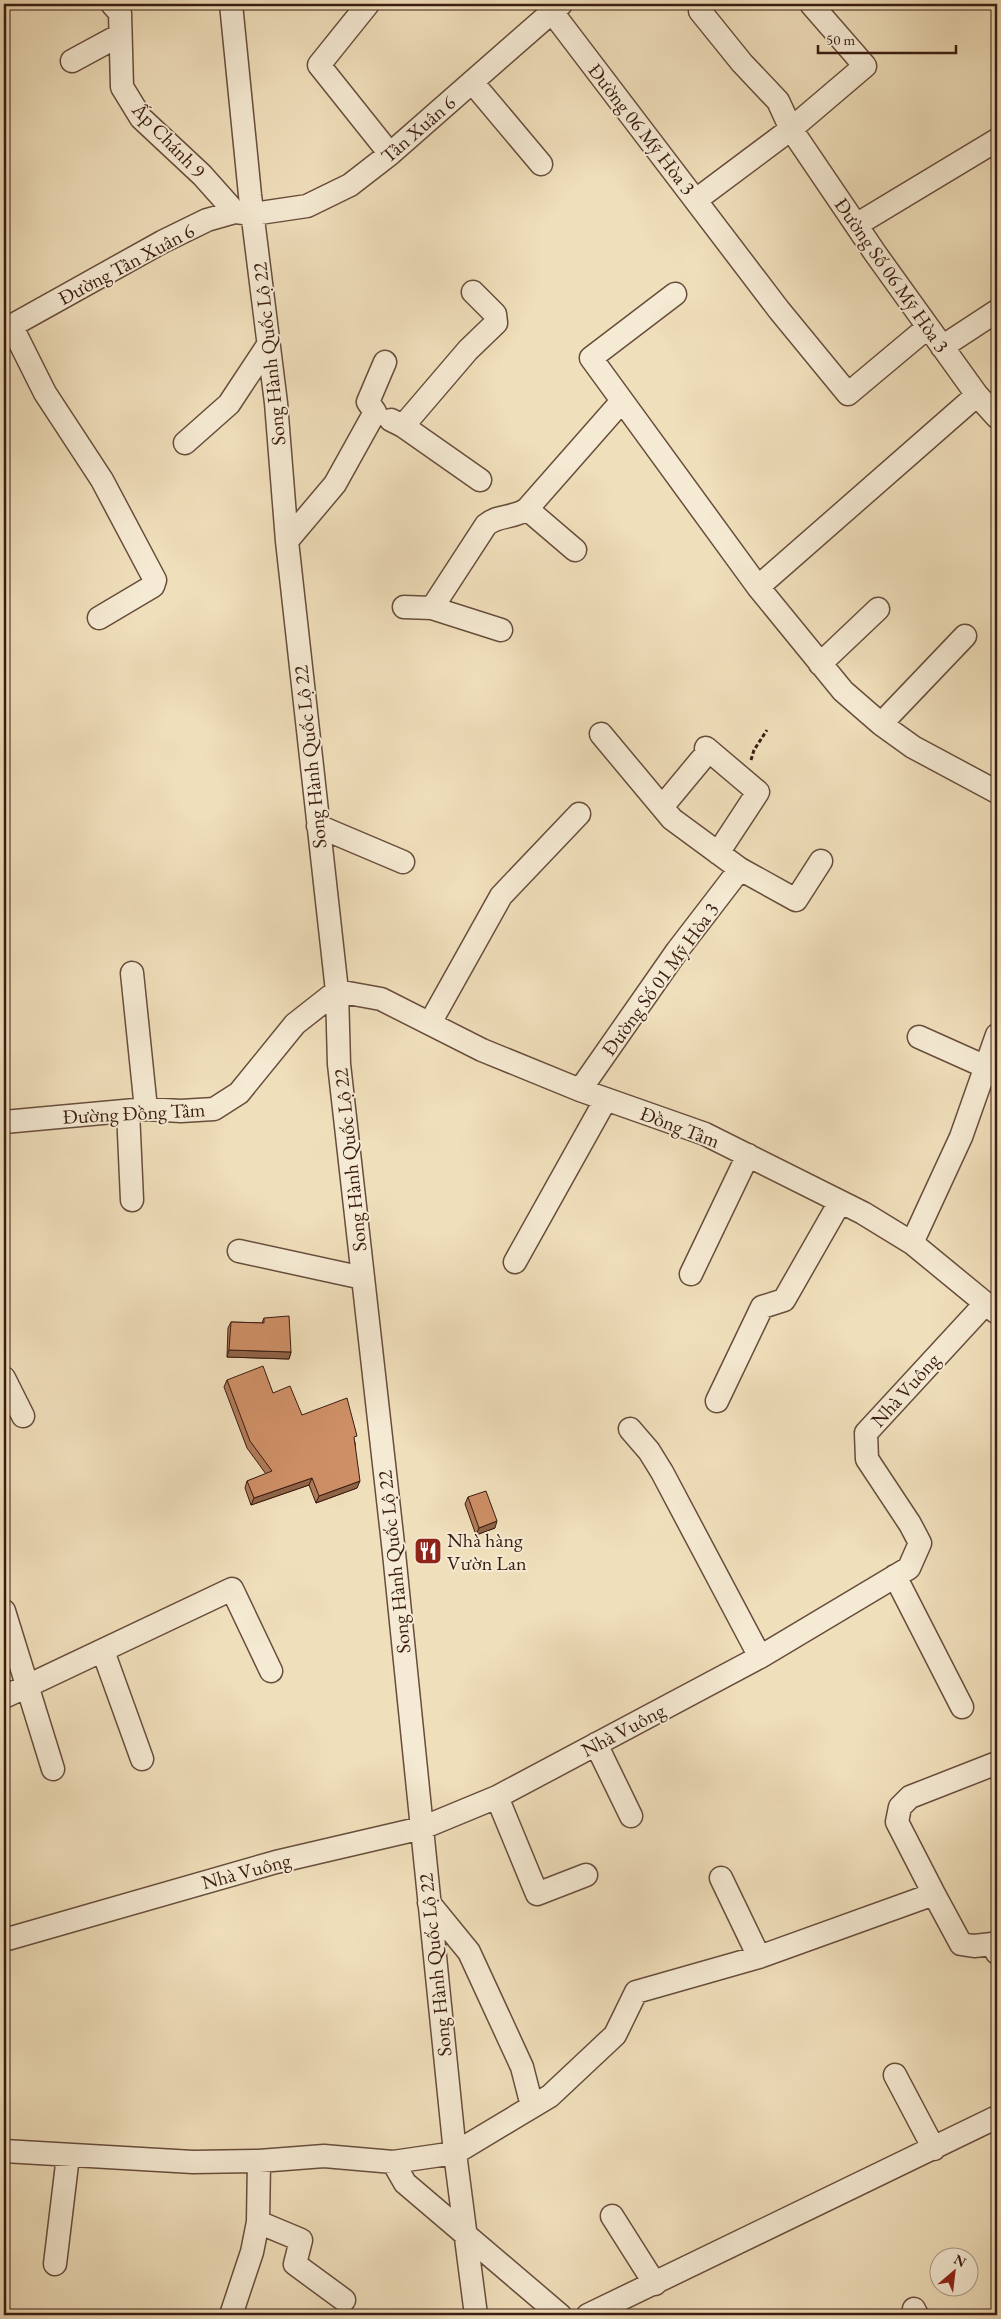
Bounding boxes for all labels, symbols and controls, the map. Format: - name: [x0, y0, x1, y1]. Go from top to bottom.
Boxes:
- scale bar: [818, 22, 956, 54]
- text: 50 m: [826, 30, 855, 49]
- street label: Đường 06 Mỹ Hòa 3: [582, 58, 702, 200]
- street label: Tân Xuân 6: [375, 89, 461, 169]
- street label: Ấp Chánh 9: [126, 96, 212, 184]
- street label: Đường Số 06 Mỹ Hòa 3: [829, 192, 955, 358]
- street label: Đường Tân Xuân 6: [54, 217, 199, 311]
- street label: Song Hành Quốc Lộ 22: [246, 261, 292, 447]
- street label: Song Hành Quốc Lộ 22: [287, 664, 333, 850]
- street label: Đường Số 01 Mỹ Hòa 3: [596, 897, 724, 1061]
- street label: Song Hành Quốc Lộ 22: [327, 1067, 373, 1253]
- street label: Đường Đồng Tâm: [62, 1096, 206, 1130]
- street label: Đồng Tâm: [637, 1100, 724, 1154]
- street label: Nhà Vuông: [865, 1347, 945, 1433]
- street label: Song Hành Quốc Lộ 22: [371, 1469, 417, 1655]
- place label: Nhà hàng Vườn Lan: [447, 1527, 527, 1576]
- restaurant icon: Nhà hàng Vườn Lan: [413, 1536, 443, 1566]
- street label: Nhà Vuông: [577, 1697, 670, 1763]
- street label: Nhà Vuông: [199, 1847, 294, 1895]
- street label: Song Hành Quốc Lộ 22: [412, 1872, 458, 2058]
- north arrow: [928, 2246, 978, 2296]
- text: N: [951, 2250, 970, 2271]

